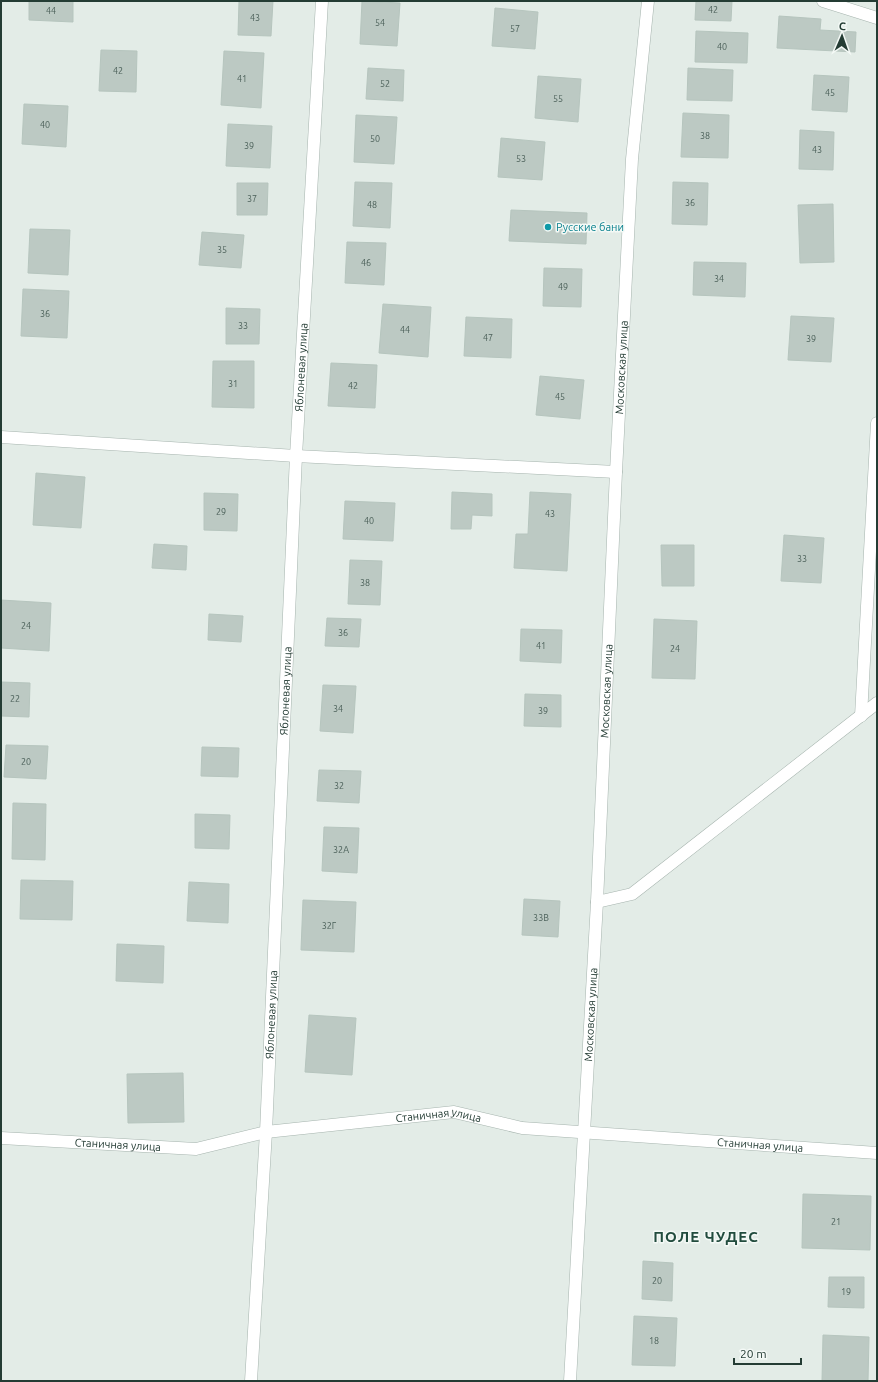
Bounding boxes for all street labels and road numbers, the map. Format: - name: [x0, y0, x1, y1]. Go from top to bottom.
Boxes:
- street label: Московская улица: [613, 320, 630, 415]
- street label: Яблоневая улица: [293, 322, 310, 412]
- street label: Московская улица: [598, 644, 614, 738]
- street label: Яблоневая улица: [278, 646, 294, 736]
- street label: Московская улица: [582, 967, 599, 1062]
- street label: Яблоневая улица: [263, 970, 279, 1059]
- street label: Станичная улица: [395, 1106, 482, 1124]
- street label: Станичная улица: [74, 1136, 161, 1153]
- street label: Станичная улица: [717, 1136, 804, 1154]

